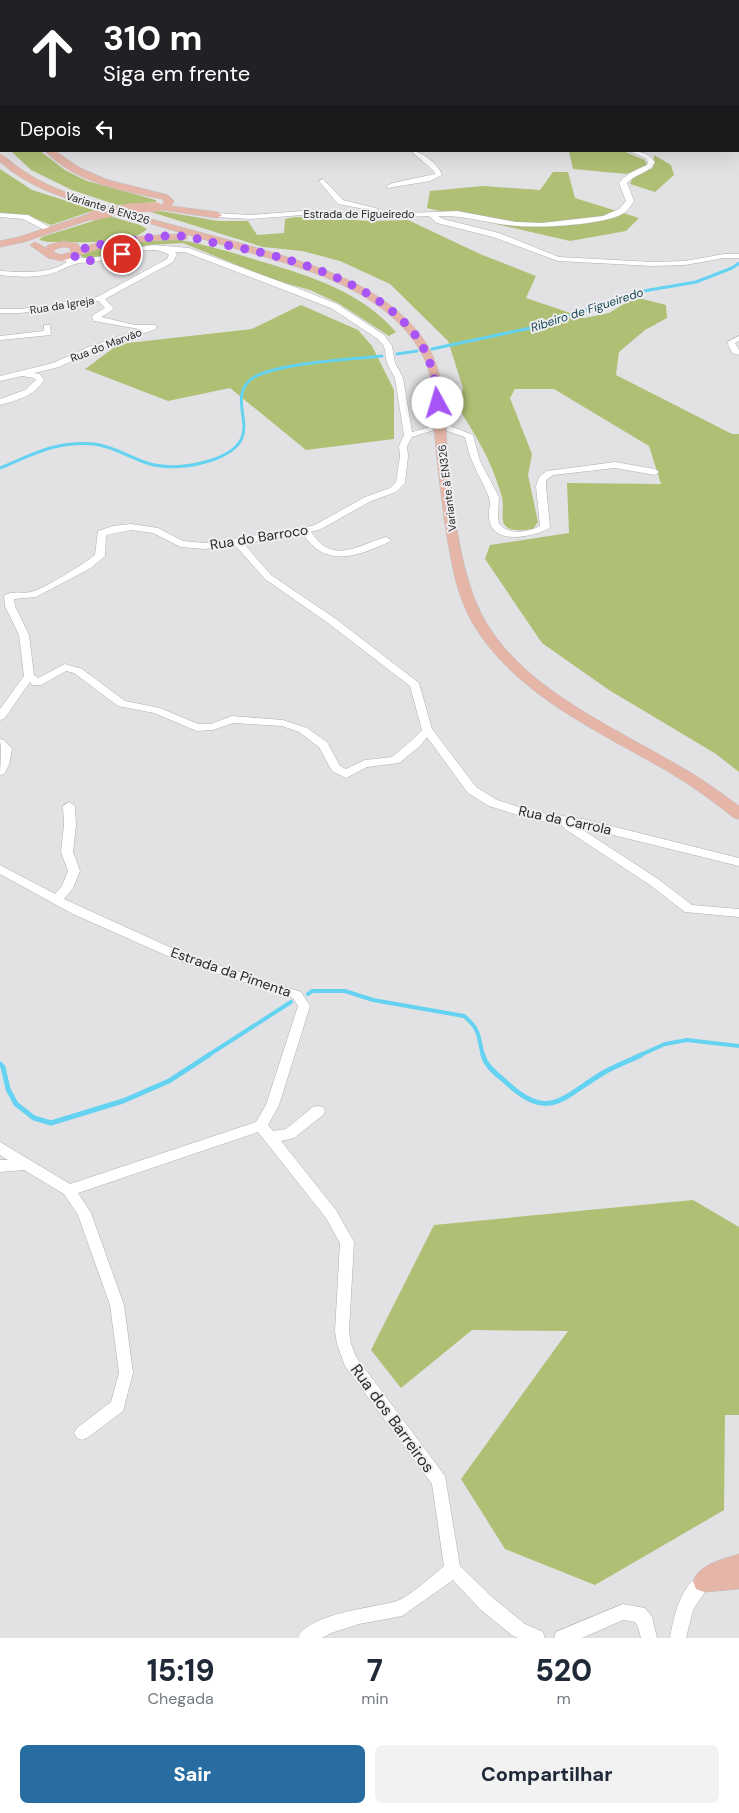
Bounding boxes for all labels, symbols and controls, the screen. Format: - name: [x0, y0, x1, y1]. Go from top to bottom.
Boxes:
- text: 310 m: [103, 15, 202, 61]
- icon: ahead: [20, 20, 85, 85]
- text: Siga em frente: [103, 59, 250, 88]
- icon: left: [91, 115, 119, 143]
- text: Depois: [20, 117, 81, 142]
- street label: Variante à EN326: [64, 189, 152, 228]
- street label: Estrada de Figueiredo: [303, 207, 415, 221]
- pin: [101, 233, 143, 275]
- icon: arrive: [108, 240, 136, 268]
- water label: Ribeiro de Figueiredo: [528, 284, 646, 336]
- street label: Rua da Igreja: [29, 293, 95, 317]
- street label: Rua do Marvão: [68, 325, 144, 365]
- position arrow: [411, 376, 463, 428]
- street label: Variante à EN326: [435, 444, 459, 532]
- street label: Rua do Barroco: [209, 520, 309, 554]
- street label: Rua da Carrola: [517, 801, 613, 839]
- street label: Estrada da Pimenta: [168, 943, 294, 1001]
- street label: Rua dos Barreiros: [346, 1360, 439, 1477]
- text: 15:19: [147, 1651, 214, 1690]
- text: 7: [367, 1651, 383, 1690]
- text: 520: [535, 1651, 592, 1690]
- text: Chegada: [148, 1688, 214, 1709]
- text: min: [361, 1688, 389, 1709]
- text: m: [557, 1688, 571, 1709]
- button: Sair: [20, 1745, 365, 1803]
- button: Compartilhar: [375, 1745, 719, 1803]

